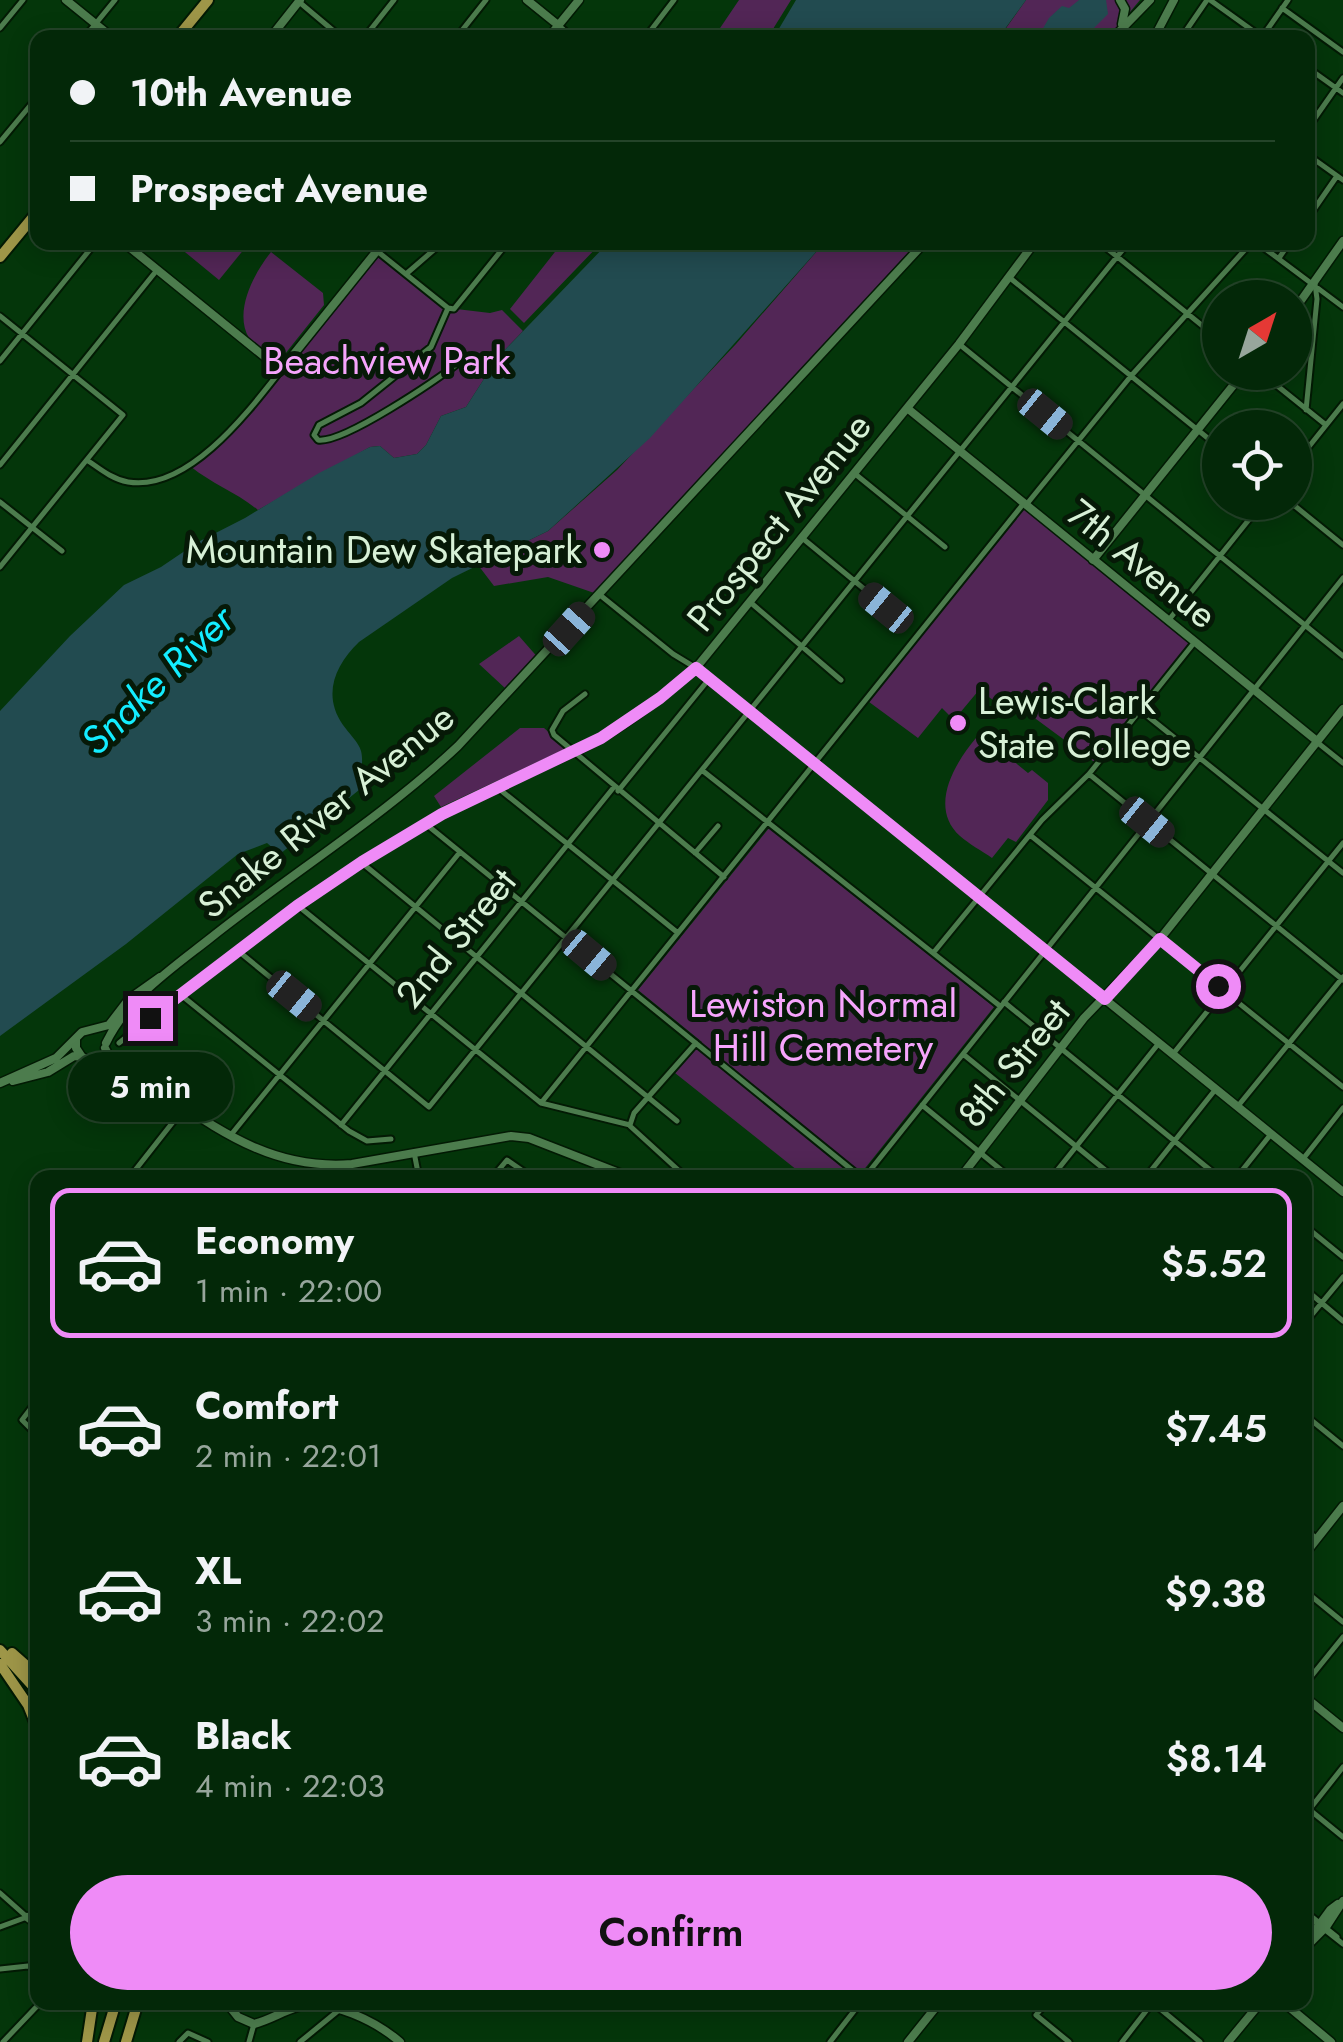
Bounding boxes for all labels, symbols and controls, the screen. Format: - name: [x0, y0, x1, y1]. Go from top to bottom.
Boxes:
- text: 10th Avenue: [130, 65, 352, 120]
- text: Prospect Avenue: [130, 161, 428, 216]
- north arrow: [1202, 280, 1312, 390]
- map controls: [1202, 280, 1312, 520]
- park label: Beachview Park: [263, 333, 511, 388]
- car: [1012, 383, 1078, 445]
- street label: Prospect Avenue: [673, 401, 884, 643]
- button: locate: [1202, 410, 1312, 520]
- street label: 7th Avenue: [1056, 486, 1229, 641]
- place label: Mountain Dew Skatepark: [186, 522, 582, 577]
- marker: Mountain Dew Skatepark: [591, 539, 613, 561]
- car: [853, 577, 919, 639]
- water label: Snake River: [67, 590, 249, 768]
- car: [538, 597, 600, 661]
- place label: Lewis-Clark State College: [978, 673, 1191, 772]
- street label: Snake River Avenue: [186, 690, 466, 931]
- marker: Lewis-Clark State College: [947, 712, 969, 734]
- car: [1114, 791, 1180, 853]
- street label: 2nd Street: [382, 856, 529, 1019]
- car: [556, 924, 622, 986]
- route start: [1196, 964, 1241, 1009]
- car: [261, 965, 327, 1027]
- park label: Lewiston Normal Hill Cemetery: [689, 976, 957, 1075]
- street label: 8th Street: [944, 986, 1083, 1139]
- route end: [128, 996, 173, 1041]
- callout: 5 min: [68, 1053, 232, 1123]
- text: 5 min: [110, 1064, 191, 1110]
- text: Economy: [195, 1213, 354, 1268]
- icon: car: [75, 1218, 165, 1308]
- text: $5.52: [1161, 1236, 1267, 1291]
- text: 1 min · 22:00: [195, 1268, 382, 1314]
- text: Comfort: [195, 1378, 338, 1433]
- icon: car: [75, 1383, 165, 1473]
- text: $7.45: [1165, 1401, 1267, 1456]
- text: 2 min · 22:01: [195, 1433, 381, 1479]
- text: XL: [195, 1543, 241, 1598]
- icon: car: [75, 1548, 165, 1638]
- text: $9.38: [1165, 1566, 1267, 1621]
- text: 3 min · 22:02: [195, 1598, 384, 1644]
- text: Black: [195, 1708, 292, 1763]
- icon: car: [75, 1713, 165, 1803]
- text: $8.14: [1166, 1731, 1267, 1786]
- text: 4 min · 22:03: [195, 1763, 385, 1809]
- button: Confirm: [70, 1875, 1272, 1990]

